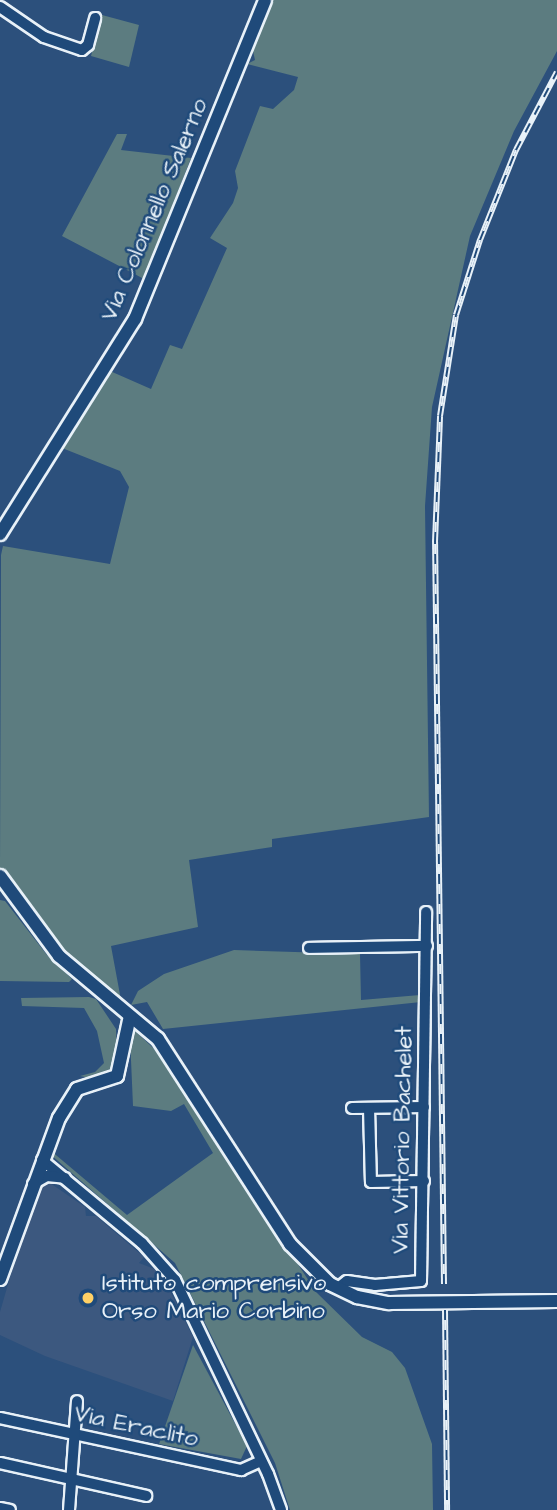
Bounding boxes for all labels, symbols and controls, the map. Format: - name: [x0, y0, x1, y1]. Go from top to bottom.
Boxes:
- street label: Via Colonnello Salerno: [95, 94, 215, 326]
- street label: Via Vittorio Bachelet: [387, 1026, 419, 1254]
- place label: Istituto comprensivo Orso Mario Corbino: [102, 1270, 326, 1326]
- marker: Istituto comprensivo Orso Mario Corbino: [80, 1290, 96, 1306]
- street label: Via Eraclito: [71, 1400, 201, 1454]

